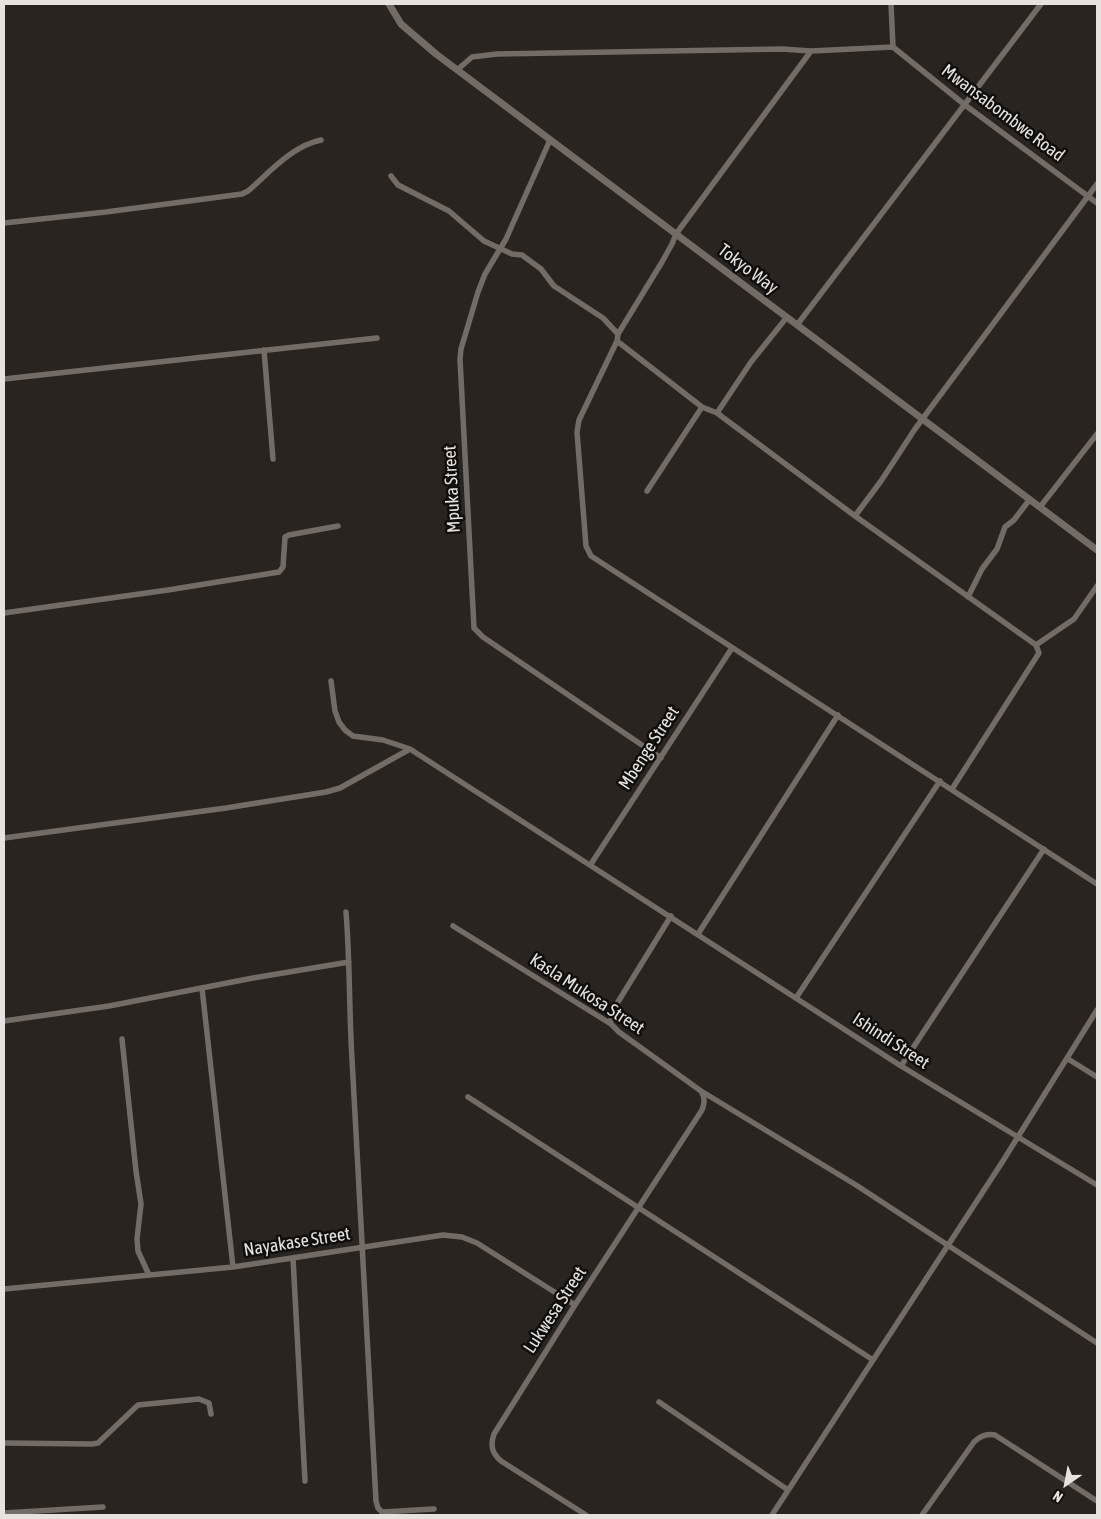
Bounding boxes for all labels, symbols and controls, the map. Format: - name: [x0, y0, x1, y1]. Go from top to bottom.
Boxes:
- street label: Mwansabombwe Road: [937, 60, 1069, 166]
- street label: Tokyo Way: [714, 239, 782, 299]
- street label: Mpuka Street: [439, 445, 465, 533]
- street label: Mbenge Street: [614, 702, 684, 794]
- street label: Kasla Mukosa Street: [526, 949, 648, 1039]
- street label: Ishindi Street: [849, 1008, 933, 1074]
- street label: Nayakase Street: [242, 1223, 352, 1261]
- street label: Lukwesa Street: [519, 1263, 591, 1357]
- north arrow: [1041, 1459, 1091, 1509]
- text: N: [1050, 1488, 1066, 1506]

